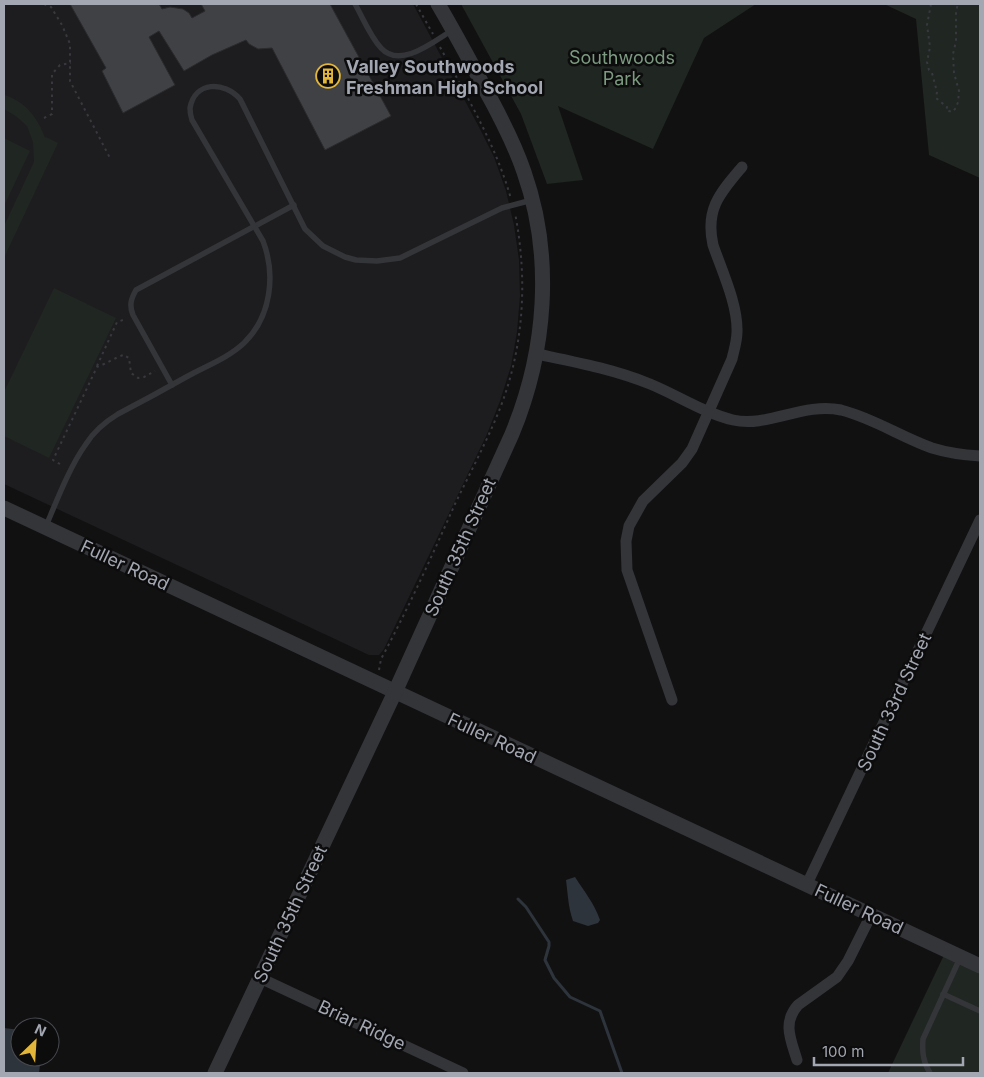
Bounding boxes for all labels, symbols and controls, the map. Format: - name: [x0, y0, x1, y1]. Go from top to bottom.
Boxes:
- park label: Southwoods Park: [569, 47, 675, 89]
- place label: Valley Southwoods Freshman High School: [346, 56, 543, 98]
- building icon: Valley Southwoods Freshman High School: [315, 63, 341, 89]
- street label: South 35th Street: [420, 475, 500, 619]
- street label: Fuller Road: [77, 535, 173, 595]
- street label: South 33rd Street: [853, 629, 935, 774]
- street label: Fuller Road: [444, 708, 540, 768]
- street label: South 35th Street: [249, 842, 331, 986]
- street label: Fuller Road: [811, 879, 907, 939]
- street label: Briar Ridge: [315, 996, 409, 1054]
- north arrow: [10, 1017, 60, 1067]
- text: N: [32, 1020, 49, 1040]
- scale bar: [814, 1034, 963, 1066]
- text: 100 m: [822, 1042, 864, 1061]

